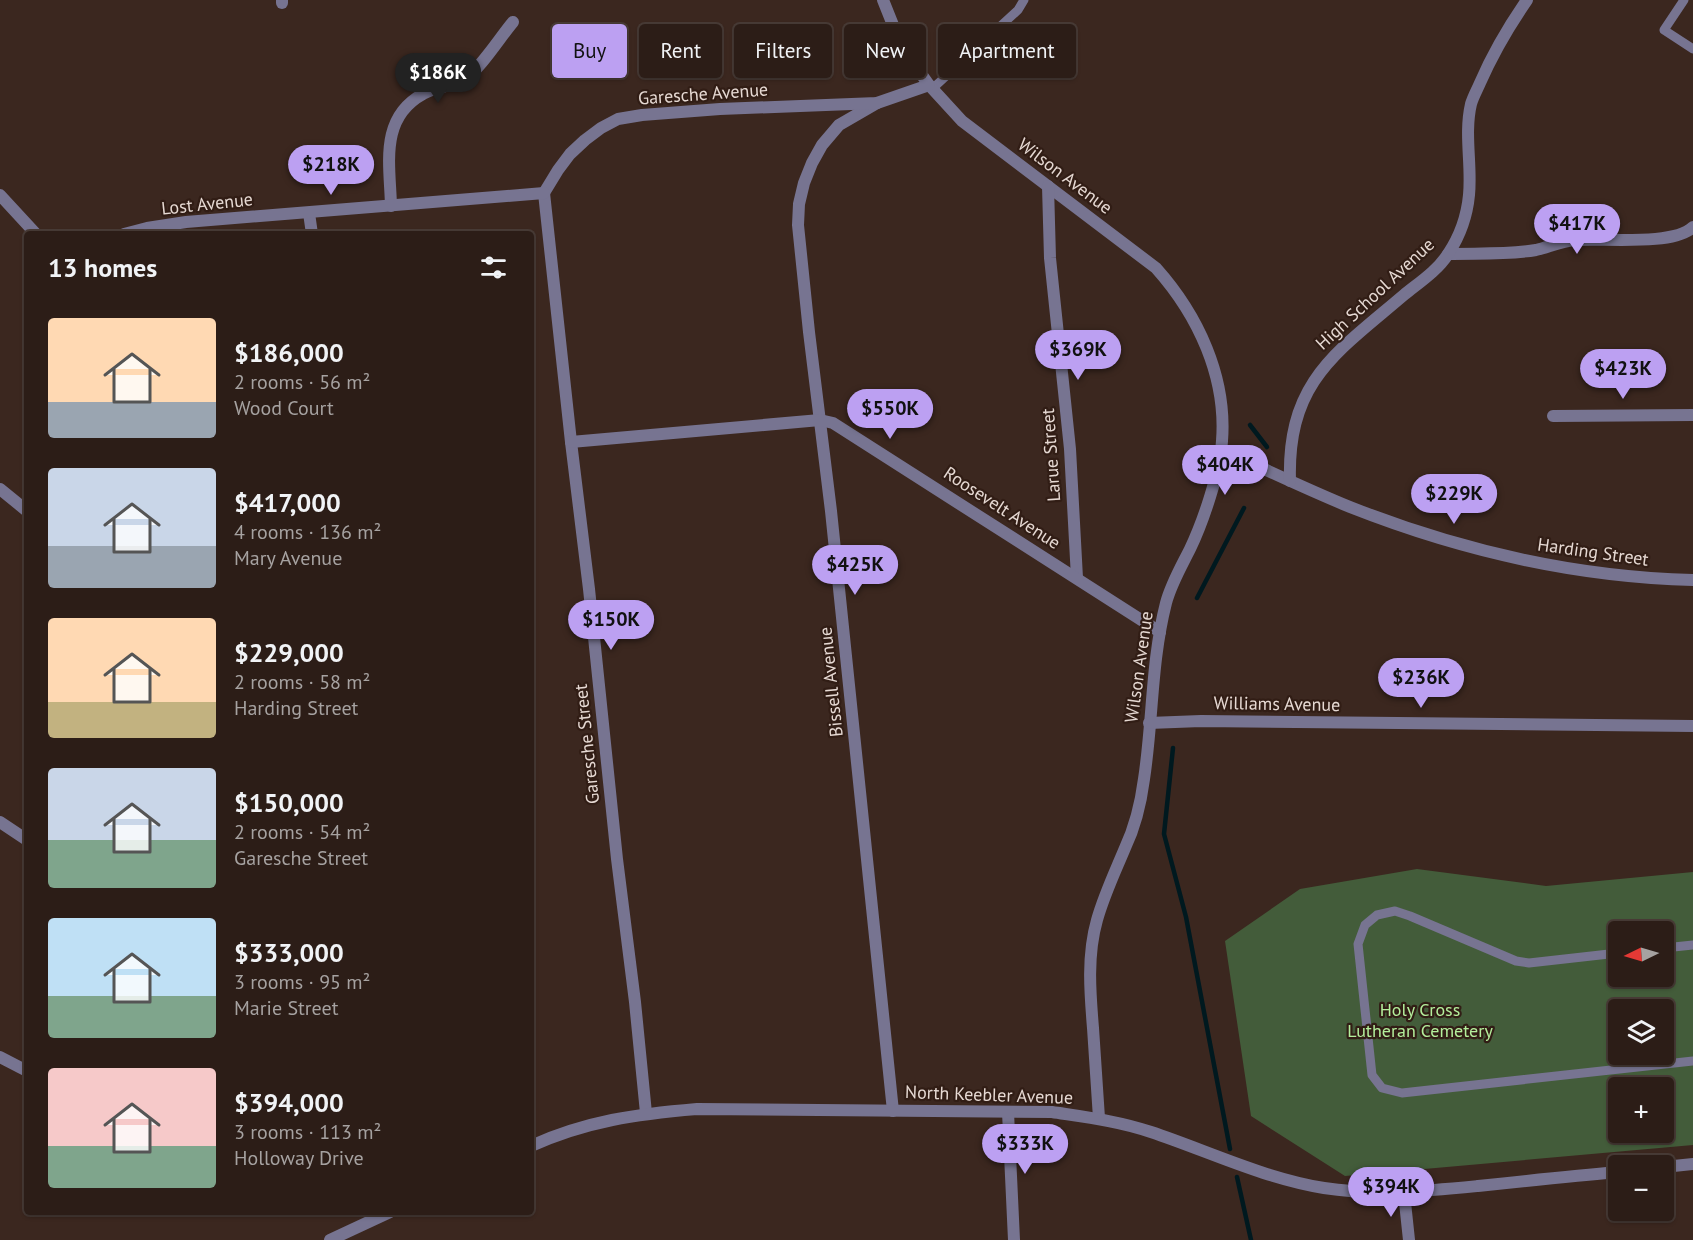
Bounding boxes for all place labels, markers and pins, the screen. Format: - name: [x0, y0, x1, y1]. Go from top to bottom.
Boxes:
- pin: $186K: [396, 53, 480, 104]
- pin: $218K: [289, 145, 373, 196]
- pin: $417K: [1535, 204, 1619, 255]
- pin: $369K: [1036, 330, 1120, 381]
- pin: $423K: [1581, 349, 1665, 400]
- pin: $550K: [848, 389, 932, 440]
- pin: $404K: [1183, 445, 1267, 496]
- pin: $229K: [1412, 474, 1496, 525]
- pin: $425K: [813, 545, 897, 596]
- pin: $150K: [569, 600, 653, 651]
- pin: $236K: [1379, 658, 1463, 709]
- pin: $333K: [983, 1124, 1067, 1175]
- pin: $394K: [1349, 1167, 1433, 1218]

